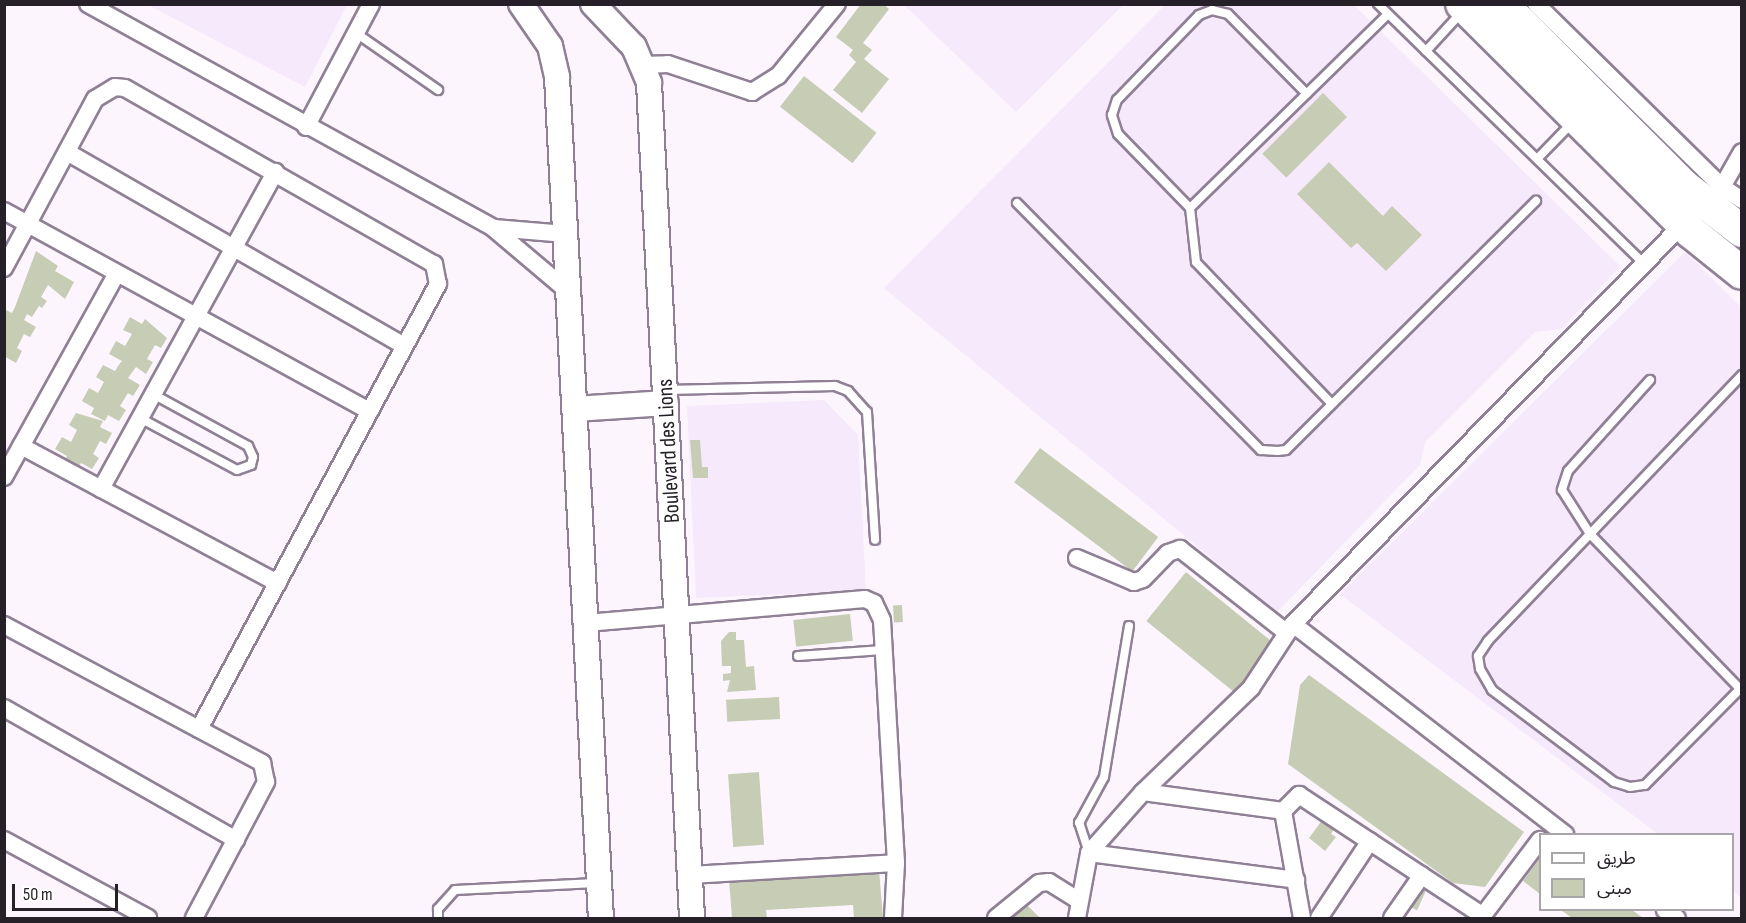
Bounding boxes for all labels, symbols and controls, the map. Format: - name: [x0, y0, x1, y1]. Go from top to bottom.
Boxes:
- street label: Boulevard des Lions: [652, 378, 686, 524]
- legend: [1539, 833, 1734, 911]
- text: طريق: [1597, 848, 1636, 869]
- scale bar: [15, 872, 122, 910]
- text: مبنى: [1597, 878, 1632, 899]
- text: 50 m: [23, 884, 53, 905]

